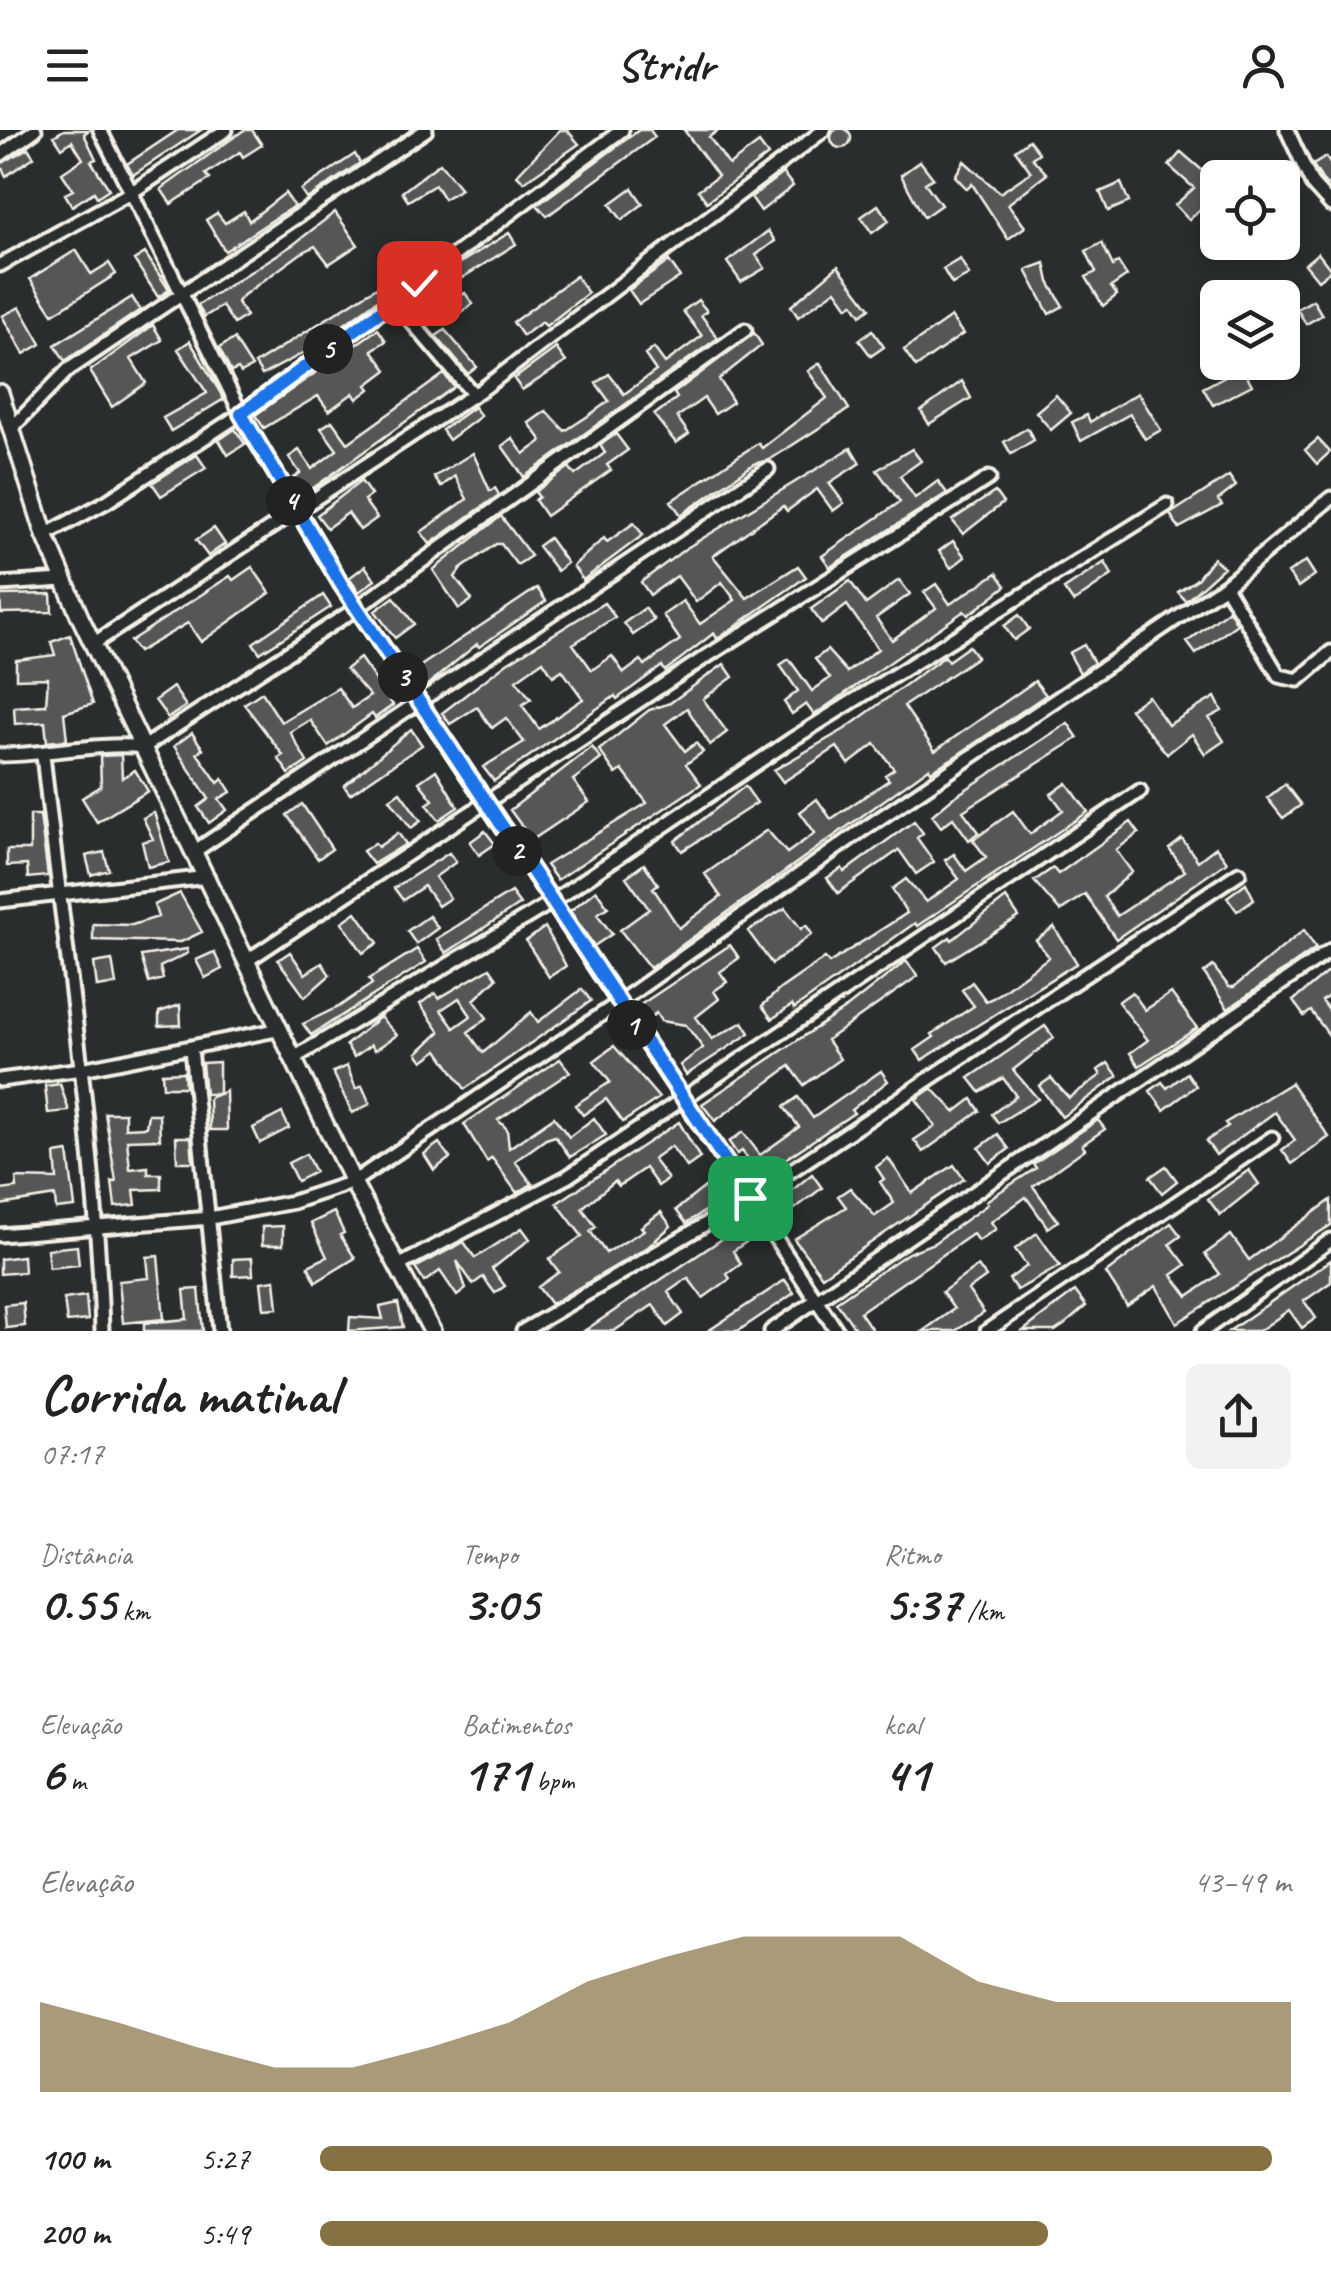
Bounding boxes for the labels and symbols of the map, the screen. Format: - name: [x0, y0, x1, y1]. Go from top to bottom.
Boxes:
- pin: [377, 241, 462, 326]
- pin: 5: [303, 324, 353, 374]
- pin: 4: [266, 476, 316, 526]
- pin: 3: [378, 652, 428, 702]
- pin: 2: [492, 826, 542, 876]
- pin: 1: [607, 1000, 657, 1050]
- pin: [708, 1156, 793, 1241]

